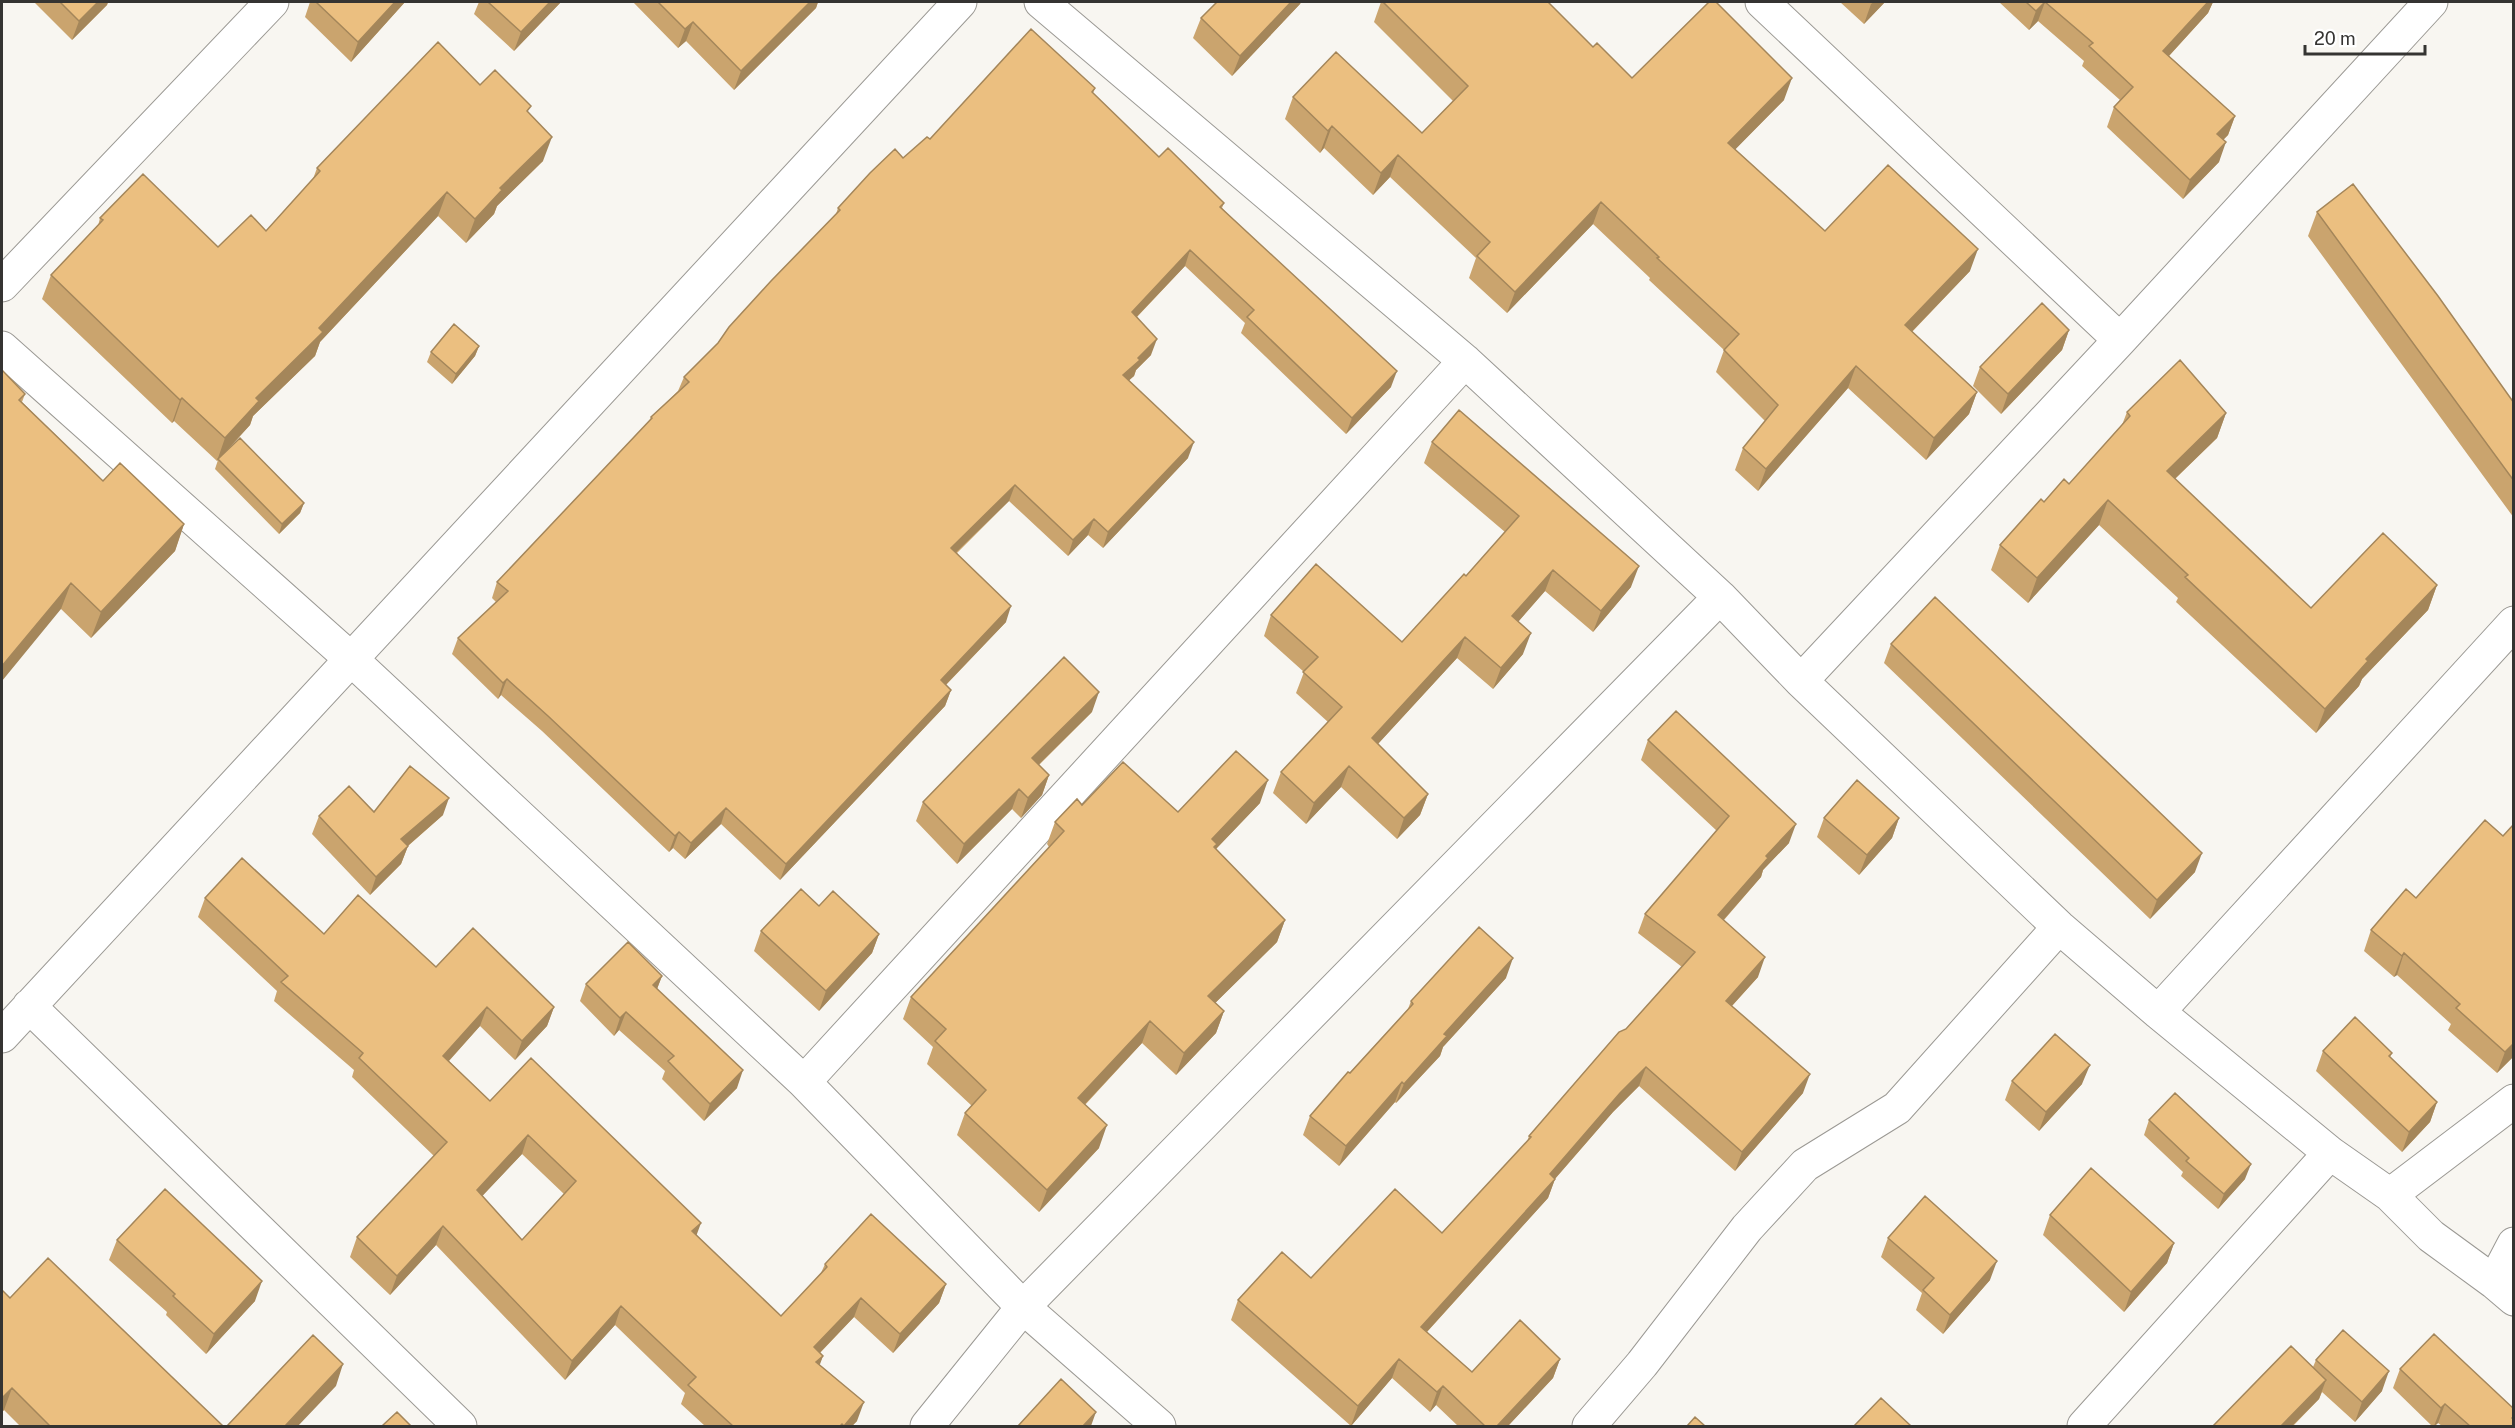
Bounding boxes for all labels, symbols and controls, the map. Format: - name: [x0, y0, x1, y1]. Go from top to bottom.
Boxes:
- scale bar: [2305, 18, 2425, 56]
- text: 20 m: [2314, 28, 2356, 49]

